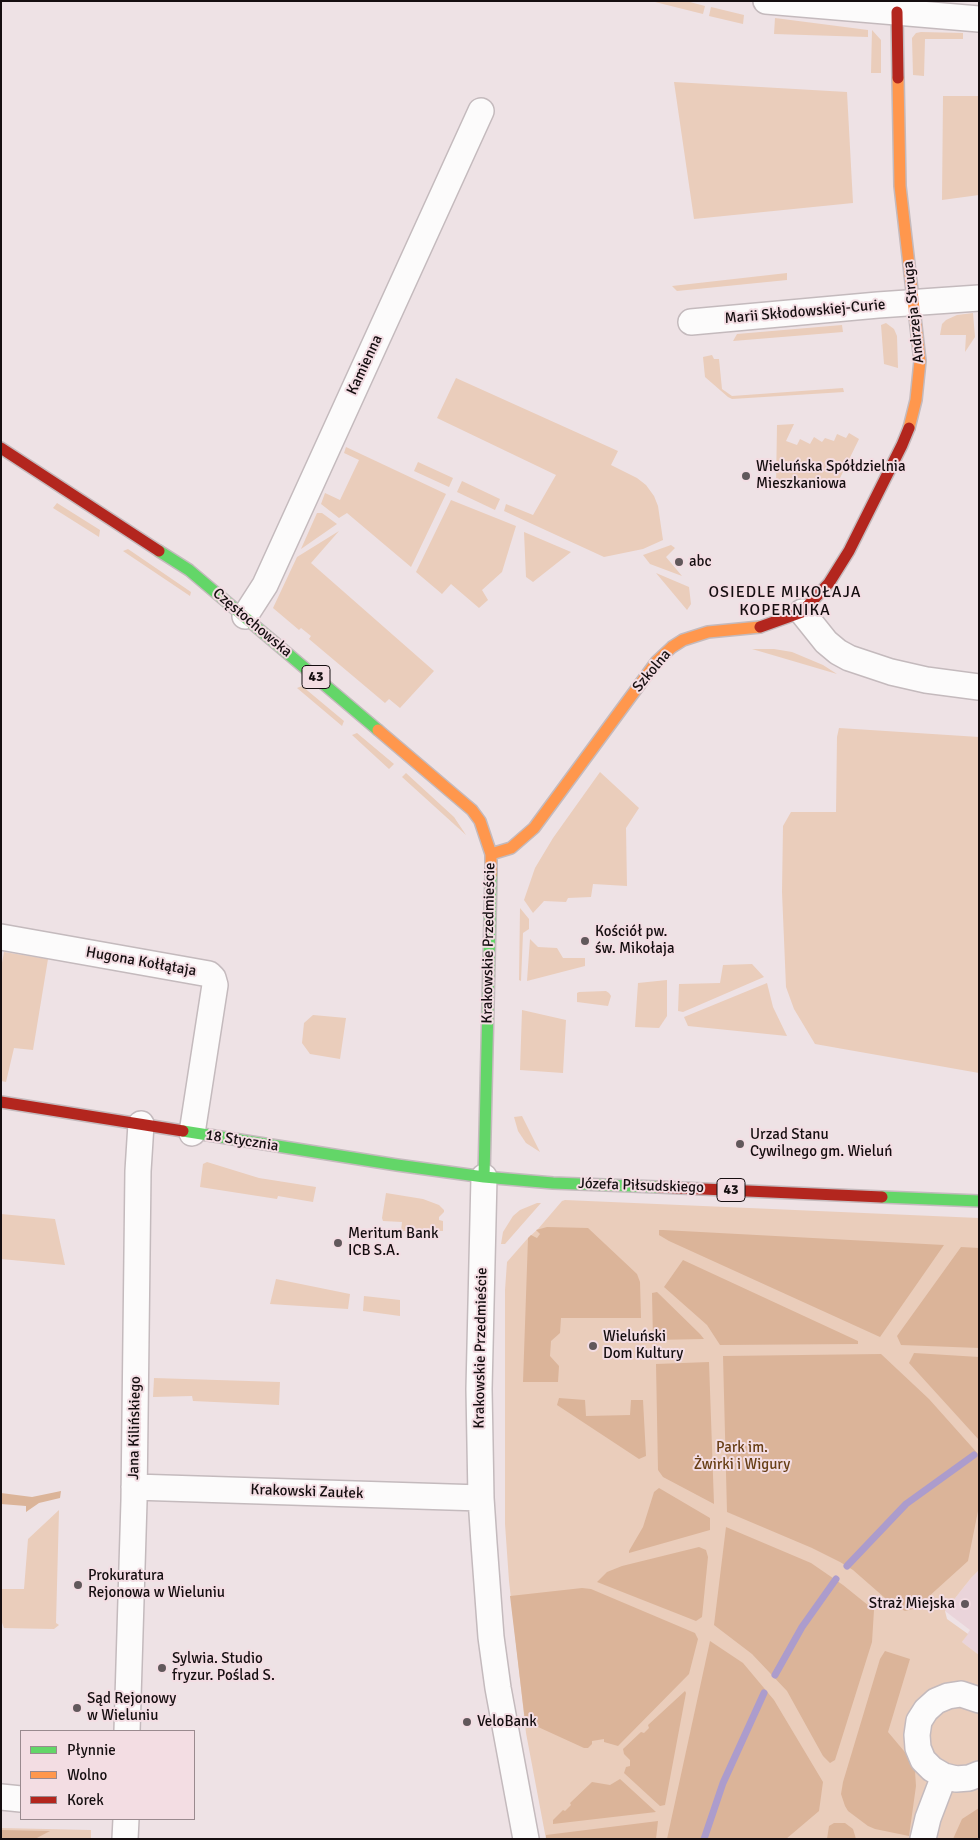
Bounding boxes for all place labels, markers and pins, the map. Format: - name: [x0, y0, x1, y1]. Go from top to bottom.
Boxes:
- place label: Wieluńska Spółdzielnia Mieszkaniowa: [756, 458, 906, 493]
- marker: Wieluńska Spółdzielnia Mieszkaniowa: [740, 470, 752, 482]
- place label: abc: [689, 553, 712, 571]
- marker: abc: [673, 556, 685, 568]
- place label: Kościół pw. św. Mikołaja: [595, 923, 675, 958]
- marker: Kościół pw. św. Mikołaja: [579, 935, 591, 947]
- place label: Urzad Stanu Cywilnego gm. Wieluń: [750, 1126, 892, 1161]
- marker: Urzad Stanu Cywilnego gm. Wieluń: [734, 1138, 746, 1150]
- place label: Meritum Bank ICB S.A.: [348, 1225, 438, 1260]
- marker: Meritum Bank ICB S.A.: [332, 1237, 344, 1249]
- place label: Wieluński Dom Kultury: [603, 1328, 683, 1363]
- marker: Wieluński Dom Kultury: [587, 1340, 599, 1352]
- place label: Prokuratura Rejonowa w Wieluniu: [88, 1567, 225, 1602]
- marker: Prokuratura Rejonowa w Wieluniu: [72, 1579, 84, 1591]
- place label: Straż Miejska: [869, 1595, 955, 1613]
- marker: Straż Miejska: [959, 1598, 971, 1610]
- place label: Sylwia. Studio fryzur. Poślad S.: [172, 1650, 275, 1685]
- marker: Sylwia. Studio fryzur. Poślad S.: [156, 1662, 168, 1674]
- place label: Sąd Rejonowy w Wieluniu: [87, 1690, 176, 1725]
- marker: Sąd Rejonowy w Wieluniu: [71, 1702, 83, 1714]
- place label: VeloBank: [477, 1713, 537, 1731]
- marker: VeloBank: [461, 1716, 473, 1728]

